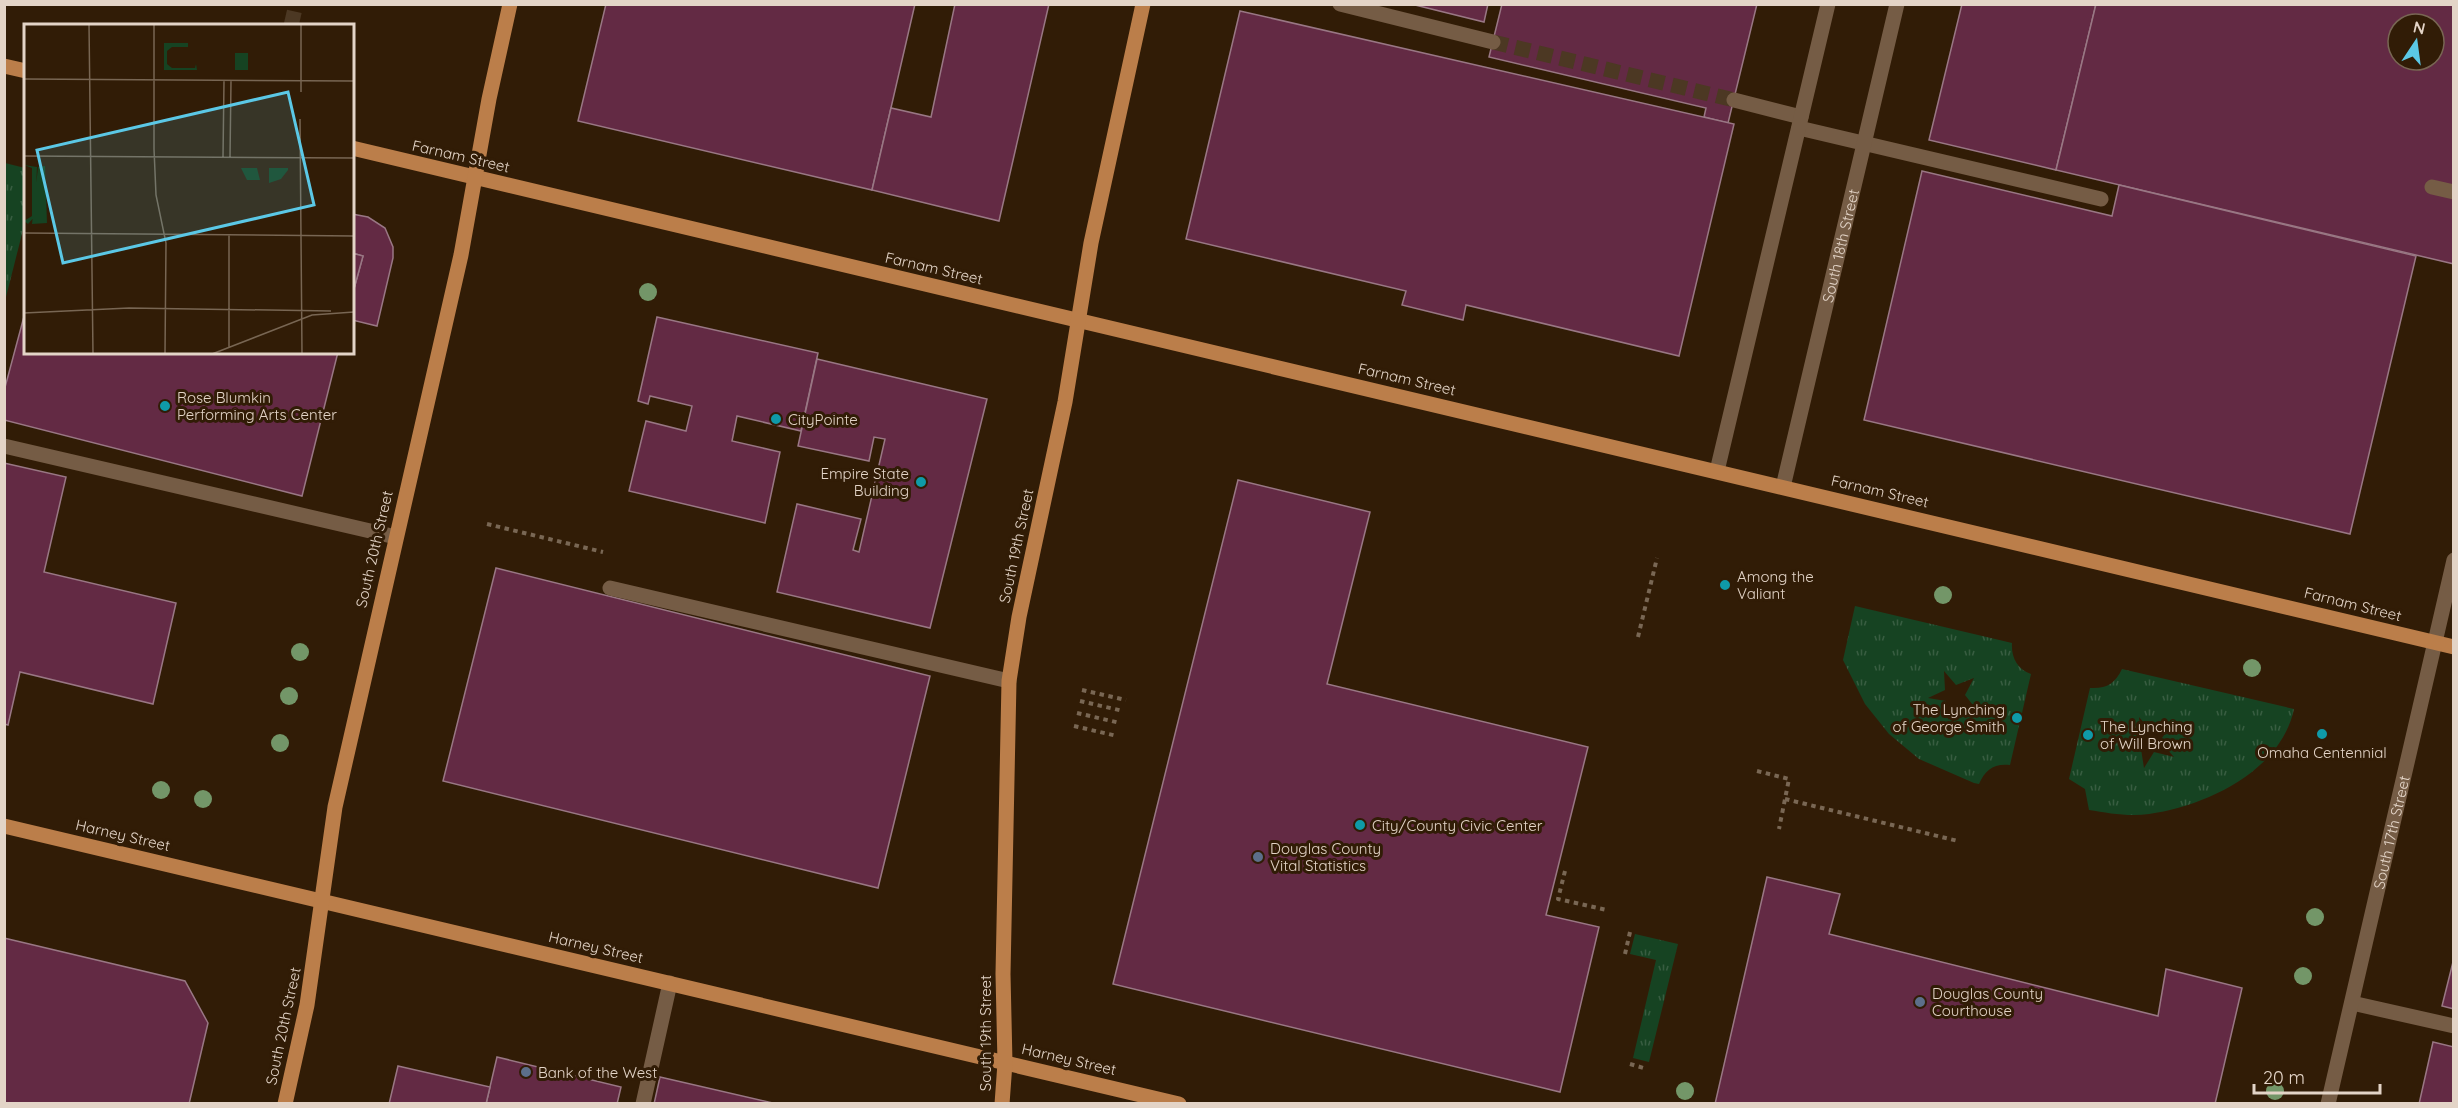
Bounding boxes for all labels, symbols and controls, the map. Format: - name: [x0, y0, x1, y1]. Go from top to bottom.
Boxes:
- north arrow: [2386, 12, 2446, 72]
- text: N: [2411, 16, 2427, 38]
- inset map: [24, 24, 354, 354]
- street label: Farnam Street: [410, 136, 512, 176]
- street label: South 18th Street: [1817, 187, 1863, 304]
- street label: Farnam Street: [883, 248, 985, 288]
- street label: Farnam Street: [1356, 359, 1458, 399]
- place label: Rose Blumkin Performing Arts Center: [177, 388, 337, 424]
- marker: Rose Blumkin Performing Arts Center: [158, 399, 172, 413]
- place label: CityPointe: [788, 410, 858, 429]
- marker: CityPointe: [769, 412, 783, 426]
- place label: Empire State Building: [820, 464, 909, 500]
- street label: Farnam Street: [1829, 471, 1931, 511]
- marker: Empire State Building: [914, 475, 928, 489]
- street label: South 19th Street: [995, 487, 1037, 605]
- street label: South 20th Street: [351, 489, 397, 609]
- place label: Among the Valiant: [1737, 567, 1814, 603]
- marker: Among the Valiant: [1718, 578, 1732, 592]
- street label: Farnam Street: [2302, 583, 2404, 625]
- place label: The Lynching of George Smith: [1892, 700, 2005, 736]
- marker: The Lynching of George Smith: [2010, 711, 2024, 725]
- place label: The Lynching of Will Brown: [2100, 717, 2193, 753]
- marker: Omaha Centennial: [2315, 727, 2329, 741]
- marker: The Lynching of Will Brown: [2081, 728, 2095, 742]
- place label: Omaha Centennial: [2257, 743, 2387, 762]
- street label: South 17th Street: [2369, 774, 2413, 891]
- street label: Harney Street: [74, 815, 172, 855]
- place label: City/County Civic Center: [1372, 816, 1543, 835]
- marker: City/County Civic Center: [1353, 818, 1367, 832]
- place label: Douglas County Vital Statistics: [1270, 839, 1381, 875]
- marker: Douglas County Vital Statistics: [1251, 850, 1265, 864]
- street label: Harney Street: [547, 927, 645, 967]
- street label: South 20th Street: [261, 966, 305, 1086]
- street label: South 19th Street: [976, 975, 995, 1091]
- place label: Douglas County Courthouse: [1932, 984, 2043, 1020]
- marker: Douglas County Courthouse: [1913, 995, 1927, 1009]
- street label: Harney Street: [1020, 1039, 1118, 1079]
- scale bar: [2254, 1057, 2380, 1095]
- place label: Bank of the West: [538, 1063, 657, 1082]
- marker: Bank of the West: [519, 1065, 533, 1079]
- text: 20 m: [2263, 1066, 2305, 1089]

